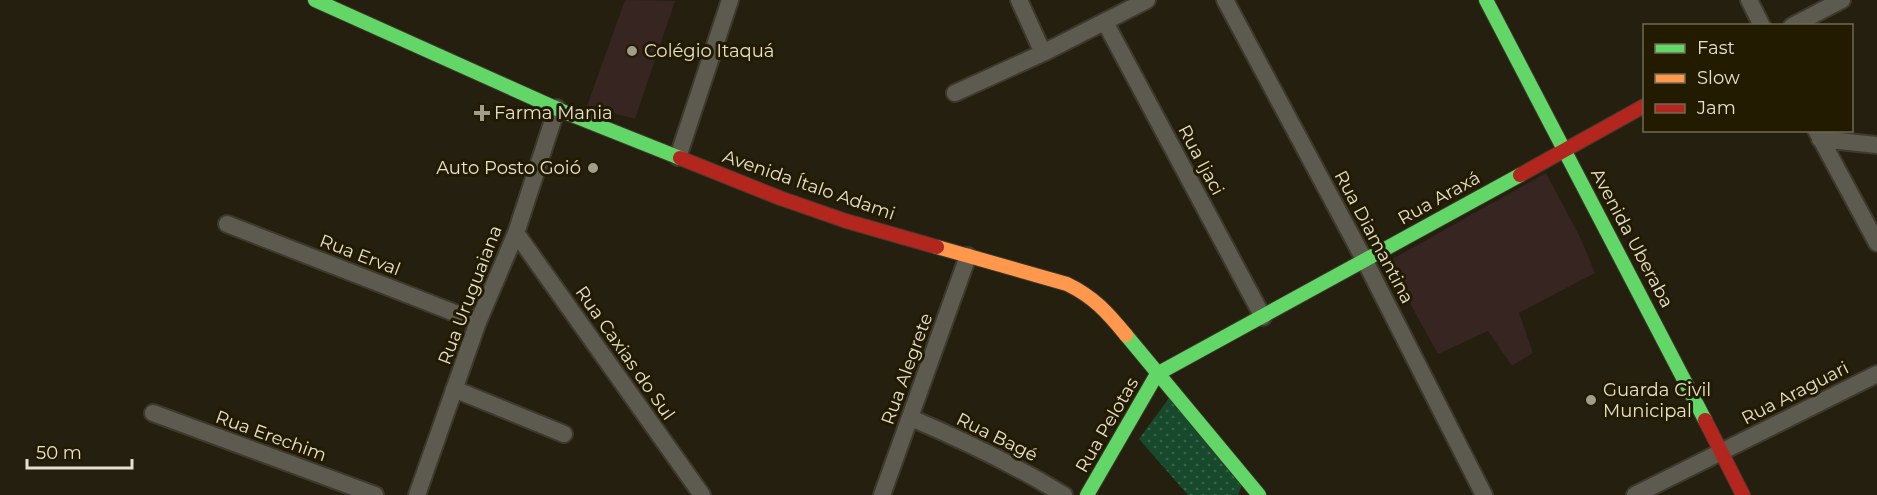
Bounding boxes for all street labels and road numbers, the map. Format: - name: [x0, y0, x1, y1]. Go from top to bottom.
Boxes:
- street label: Rua Ijaci: [1173, 121, 1229, 199]
- street label: Avenida Ítalo Adami: [720, 145, 898, 225]
- street label: Avenida Uberaba: [1586, 165, 1678, 311]
- street label: Rua Araxá: [1394, 166, 1484, 230]
- street label: Rua Diamantina: [1330, 167, 1418, 307]
- street label: Rua Uruguaiana: [433, 222, 507, 368]
- street label: Rua Erval: [316, 230, 404, 280]
- street label: Rua Caxias do Sul: [571, 282, 679, 424]
- street label: Rua Alegrete: [877, 310, 937, 428]
- street label: Rua Araguari: [1738, 357, 1852, 429]
- street label: Rua Pelotas: [1071, 373, 1143, 477]
- street label: Rua Erechim: [213, 406, 329, 466]
- street label: Rua Bagé: [953, 408, 1041, 466]

